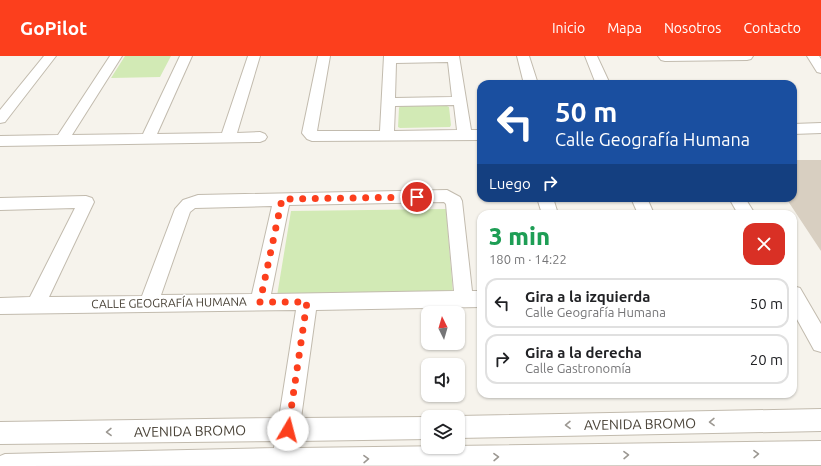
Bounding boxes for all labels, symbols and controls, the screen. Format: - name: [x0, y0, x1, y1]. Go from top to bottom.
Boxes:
- text: GoPilot: [20, 17, 87, 39]
- text: Inicio: [552, 20, 585, 36]
- text: Mapa: [607, 20, 642, 36]
- text: Nosotros: [664, 20, 721, 36]
- text: Contacto: [743, 20, 801, 36]
- icon: left: [489, 96, 541, 148]
- text: 50 m: [555, 96, 617, 127]
- text: Calle Geografía Humana: [555, 129, 750, 149]
- icon: right: [539, 172, 561, 194]
- text: Luego: [489, 175, 531, 192]
- pin: [400, 180, 434, 214]
- icon: arrive: [406, 186, 428, 208]
- text: 3 min: [489, 223, 550, 250]
- button: close: [743, 223, 785, 265]
- text: 180 m · 14:22: [489, 252, 567, 266]
- text: Gira a la izquierda: [525, 288, 651, 305]
- icon: left: [491, 292, 513, 314]
- street label: CALLE GEOGRAFÍA HUMANA: [91, 295, 247, 310]
- text: 50 m: [750, 295, 783, 312]
- text: Calle Geografía Humana: [525, 305, 666, 319]
- north arrow: [421, 306, 465, 350]
- map controls: [421, 306, 465, 454]
- text: Gira a la derecha: [525, 344, 642, 361]
- icon: right: [491, 348, 513, 370]
- text: 20 m: [750, 351, 783, 368]
- button: sound: [421, 358, 465, 402]
- text: Calle Gastronomía: [525, 361, 631, 375]
- position arrow: [267, 409, 309, 451]
- button: layers: [421, 410, 465, 454]
- street label: AVENIDA BROMO: [584, 415, 696, 433]
- one-way arrow: [709, 418, 715, 427]
- one-way arrow: [565, 421, 571, 429]
- street label: AVENIDA BROMO: [134, 422, 246, 440]
- one-way arrow: [106, 428, 112, 436]
- one-way arrow: [753, 449, 759, 458]
- one-way arrow: [623, 451, 629, 459]
- one-way arrow: [493, 453, 499, 461]
- one-way arrow: [363, 455, 369, 463]

